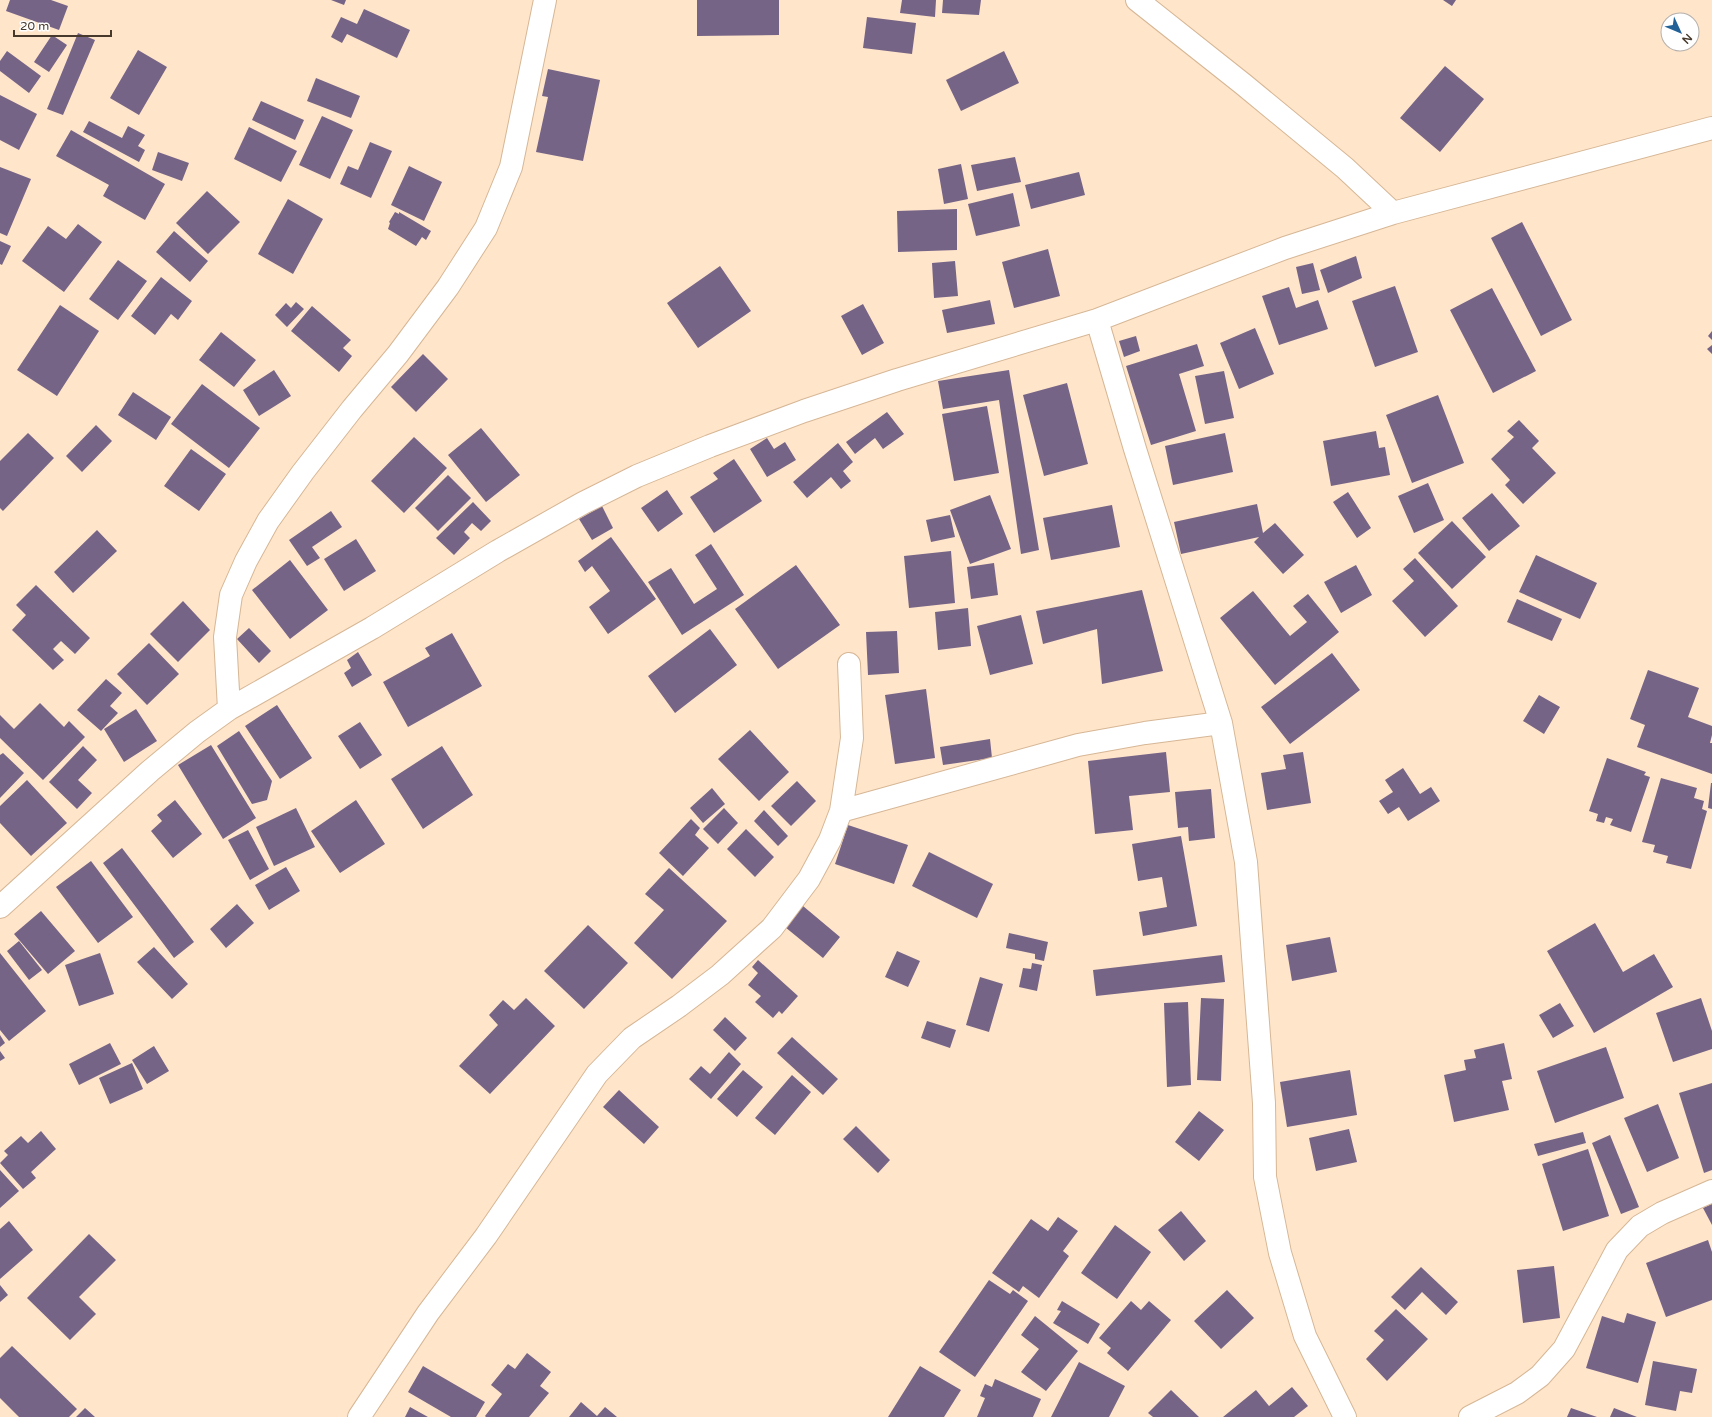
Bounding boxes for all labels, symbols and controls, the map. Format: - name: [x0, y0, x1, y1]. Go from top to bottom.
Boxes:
- scale bar: [14, 12, 111, 38]
- north arrow: [1660, 12, 1700, 52]
- text: 20 m: [20, 19, 49, 33]
- text: N: [1679, 31, 1695, 46]

